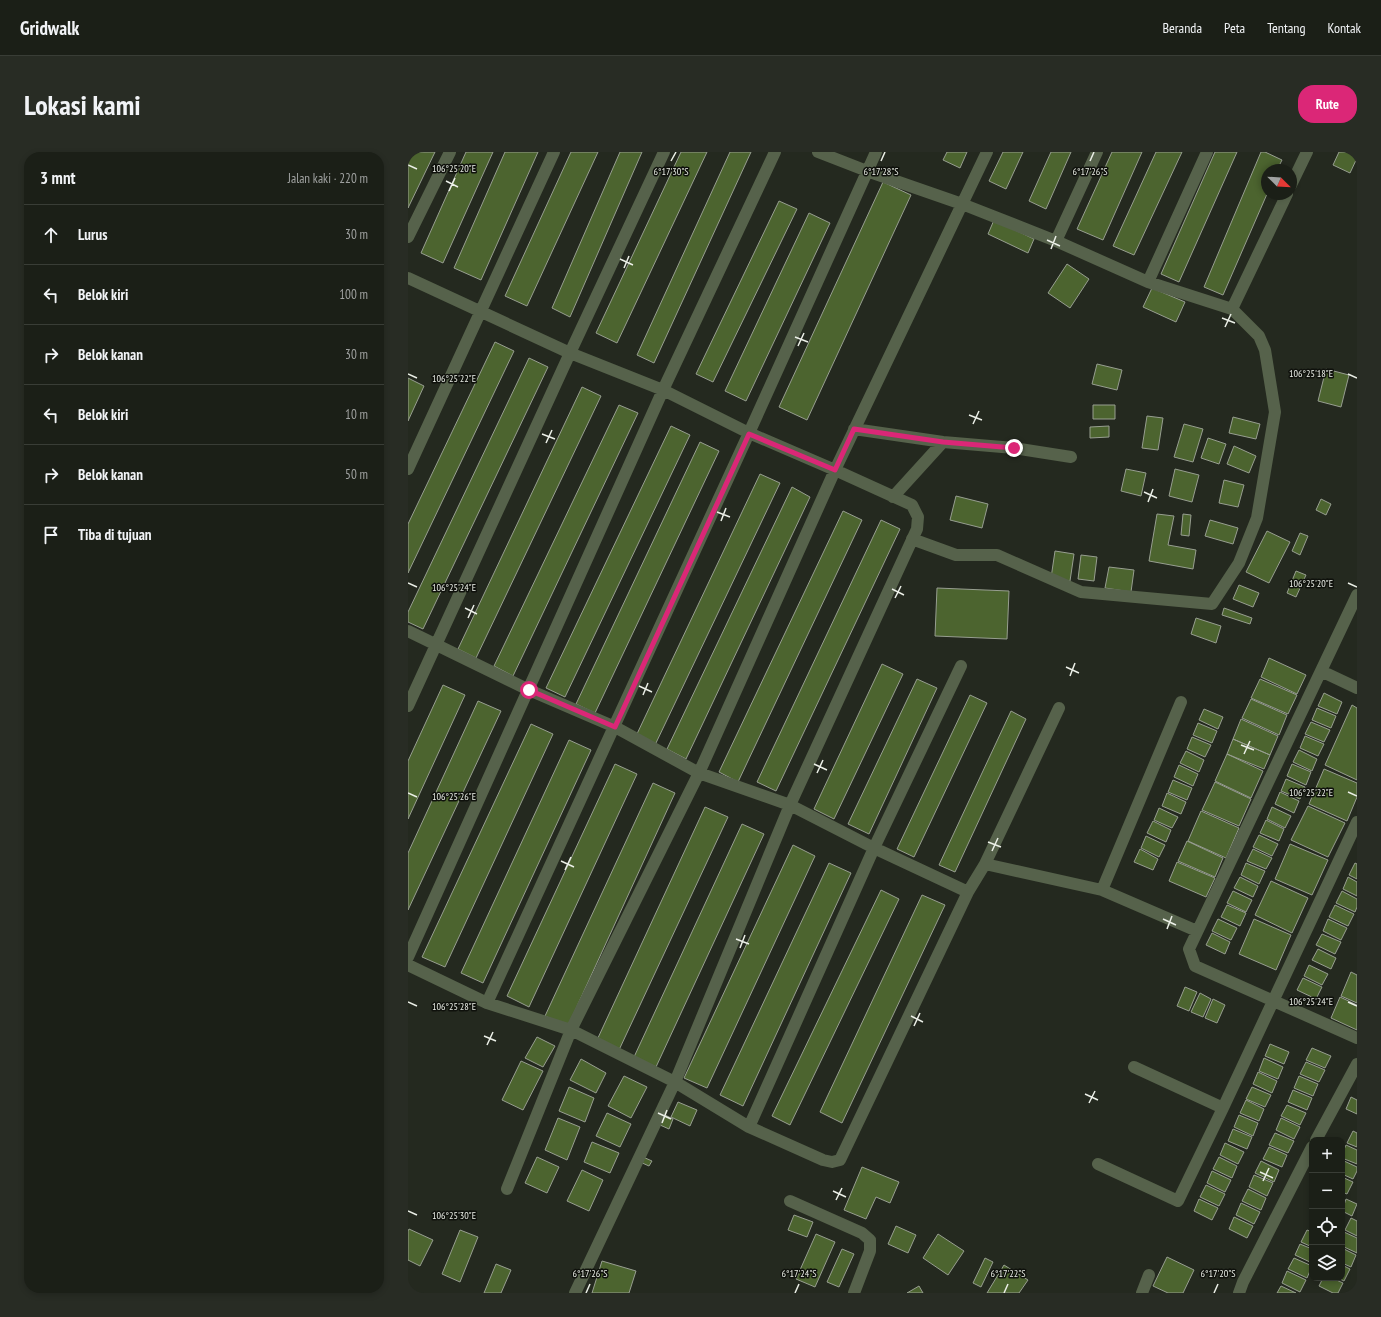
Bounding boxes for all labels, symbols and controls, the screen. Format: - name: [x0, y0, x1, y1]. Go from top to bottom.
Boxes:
- text: Gridwalk: [20, 16, 79, 40]
- text: Beranda: [1162, 19, 1202, 37]
- text: Peta: [1224, 19, 1245, 37]
- text: Tentang: [1267, 19, 1306, 37]
- text: Kontak: [1328, 19, 1361, 37]
- button: Rute: [1298, 85, 1357, 123]
- text: Lokasi kami: [24, 86, 141, 123]
- text: 106°25'20"E: [432, 162, 476, 175]
- north arrow: [1261, 164, 1297, 200]
- text: 6°17'30"S: [654, 165, 688, 178]
- text: 6°17'28"S: [864, 165, 898, 178]
- text: 6°17'26"S: [1073, 165, 1107, 178]
- text: 3 mnt: [40, 167, 75, 189]
- text: Jalan kaki · 220 m: [288, 170, 368, 187]
- icon: ahead: [40, 224, 62, 246]
- text: Lurus: [78, 225, 107, 244]
- text: 30 m: [345, 226, 368, 243]
- icon: left: [40, 284, 62, 306]
- text: Belok kiri: [78, 285, 128, 304]
- text: 100 m: [339, 286, 368, 303]
- icon: right: [40, 344, 62, 366]
- text: Belok kanan: [78, 345, 143, 364]
- text: 30 m: [345, 346, 368, 363]
- text: 106°25'18"E: [1289, 367, 1333, 380]
- text: 106°25'22"E: [432, 372, 476, 385]
- icon: left: [40, 404, 62, 426]
- text: Belok kiri: [78, 405, 128, 424]
- text: 10 m: [345, 406, 368, 423]
- route end: [1005, 439, 1023, 457]
- icon: right: [40, 464, 62, 486]
- text: Belok kanan: [78, 465, 143, 484]
- text: 50 m: [345, 466, 368, 483]
- icon: arrive: [40, 524, 62, 546]
- text: Tiba di tujuan: [78, 525, 152, 544]
- text: 106°25'20"E: [1289, 577, 1333, 590]
- text: 106°25'24"E: [432, 581, 476, 594]
- route start: [520, 681, 538, 699]
- text: 106°25'22"E: [1289, 786, 1333, 799]
- text: 106°25'26"E: [432, 790, 476, 803]
- text: 106°25'24"E: [1289, 995, 1333, 1008]
- text: 106°25'28"E: [432, 1000, 476, 1013]
- map controls: [1309, 1137, 1345, 1281]
- button: +: [1309, 1137, 1345, 1173]
- button: −: [1309, 1173, 1345, 1209]
- text: 106°25'30"E: [432, 1209, 476, 1222]
- button: locate: [1309, 1209, 1345, 1245]
- button: layers: [1309, 1245, 1345, 1281]
- text: 6°17'26"S: [573, 1267, 607, 1280]
- text: 6°17'24"S: [782, 1267, 816, 1280]
- text: 6°17'22"S: [991, 1267, 1025, 1280]
- text: 6°17'20"S: [1201, 1267, 1235, 1280]

